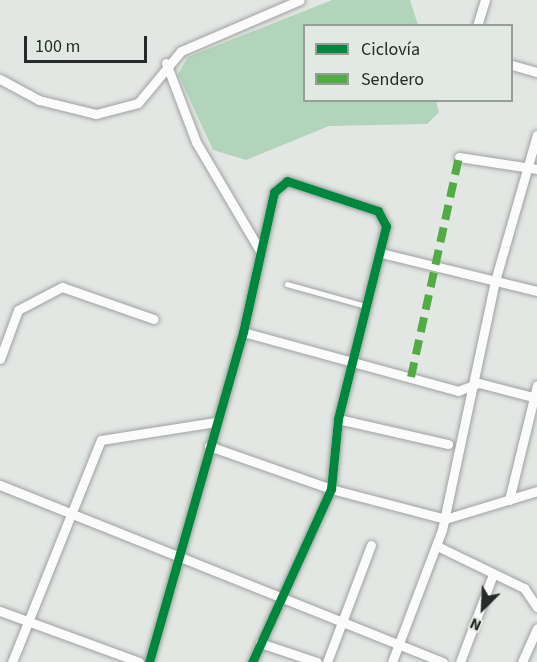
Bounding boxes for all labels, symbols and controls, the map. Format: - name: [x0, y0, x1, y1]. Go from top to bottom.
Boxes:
- scale bar: [27, 24, 150, 62]
- legend: [303, 24, 513, 102]
- text: 100 m: [35, 34, 80, 59]
- text: Ciclovía: [361, 37, 420, 62]
- text: Sendero: [361, 67, 424, 92]
- north arrow: [453, 578, 513, 638]
- text: N: [466, 612, 485, 637]

